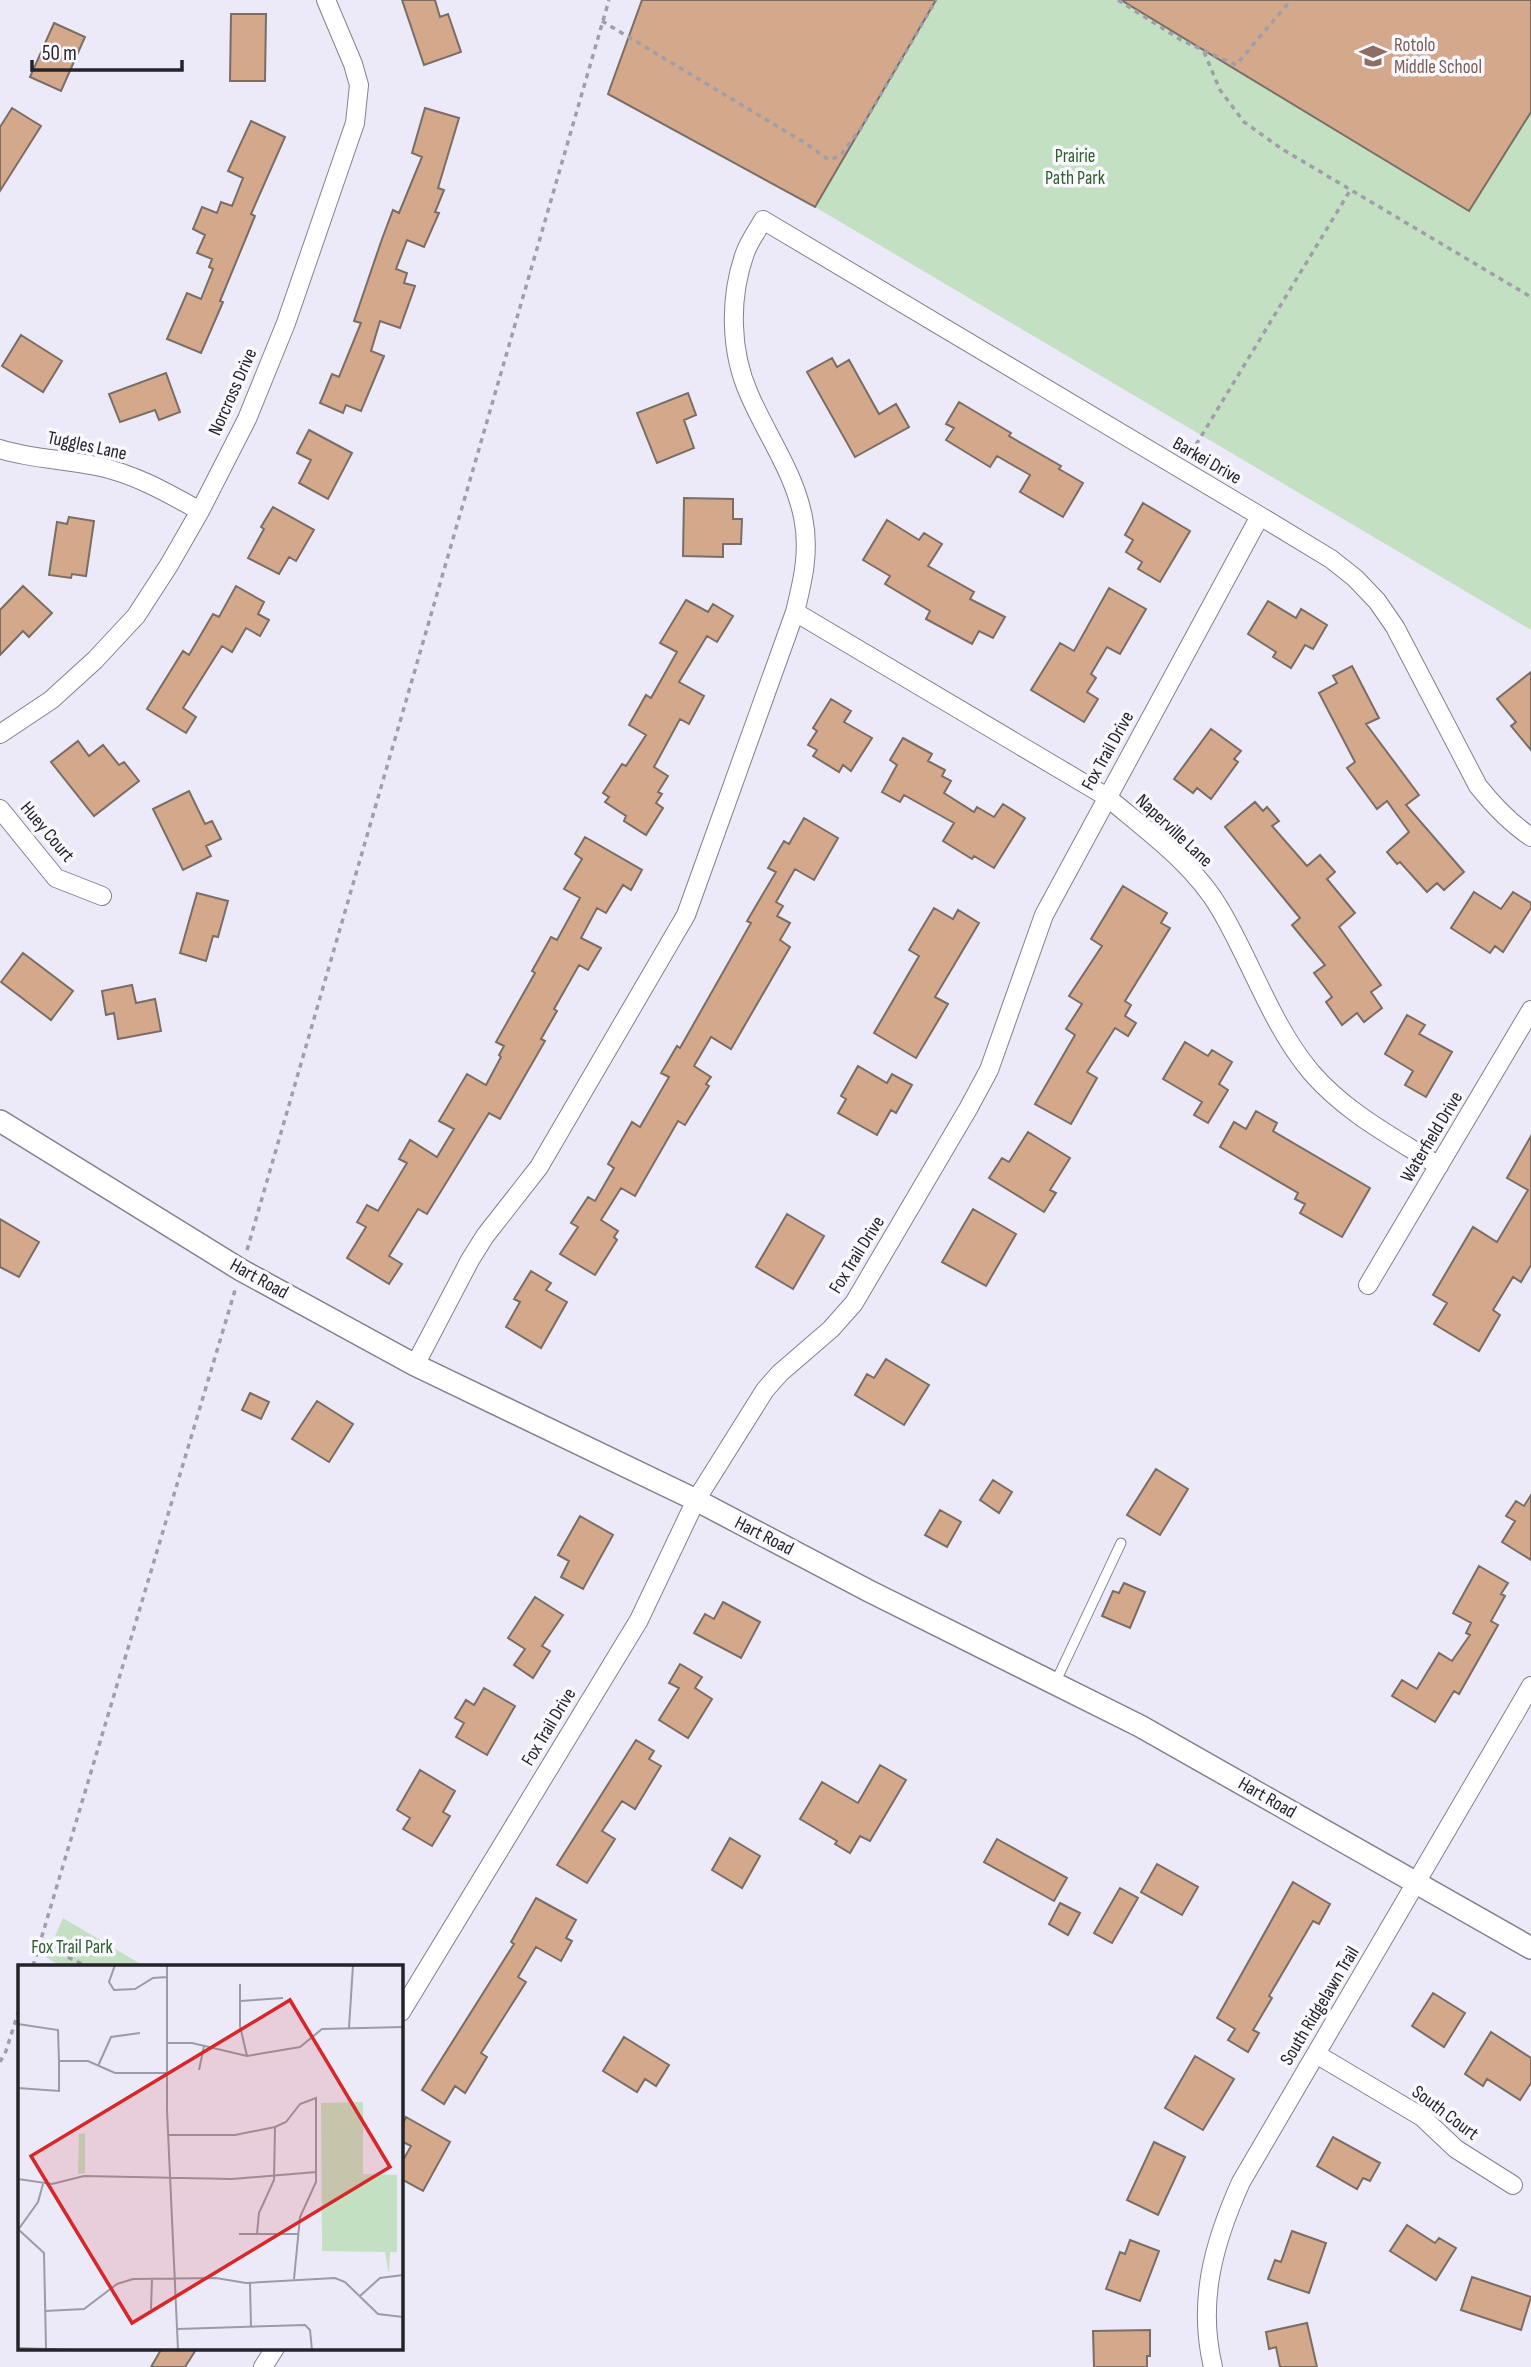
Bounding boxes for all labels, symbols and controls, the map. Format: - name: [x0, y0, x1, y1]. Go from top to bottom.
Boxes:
- scale bar: [32, 28, 182, 72]
- place label: Rotolo Middle School: [1394, 34, 1482, 79]
- text: 50 m: [42, 41, 77, 66]
- school or university icon: Rotolo Middle School: [1358, 41, 1388, 71]
- park label: Prairie Path Park: [1045, 145, 1106, 190]
- street label: Norcross Drive: [204, 345, 262, 439]
- street label: Tuggles Lane: [45, 426, 129, 466]
- street label: Barkei Drive: [1169, 432, 1245, 490]
- street label: Fox Trail Drive: [1077, 707, 1139, 795]
- street label: Naperville Lane: [1131, 790, 1217, 872]
- street label: Huey Court: [15, 797, 79, 867]
- street label: Waterfield Drive: [1396, 1087, 1468, 1187]
- street label: Fox Trail Drive: [824, 1212, 890, 1298]
- street label: Hart Road: [226, 1254, 292, 1304]
- street label: Hart Road: [731, 1511, 797, 1561]
- street label: Fox Trail Drive: [517, 1684, 581, 1770]
- street label: Hart Road: [1234, 1772, 1300, 1824]
- park label: Fox Trail Park: [31, 1936, 113, 1959]
- street label: South Ridgelawn Trail: [1275, 1942, 1365, 2070]
- inset map: [18, 1965, 402, 2350]
- street label: South Court: [1407, 2081, 1483, 2146]

